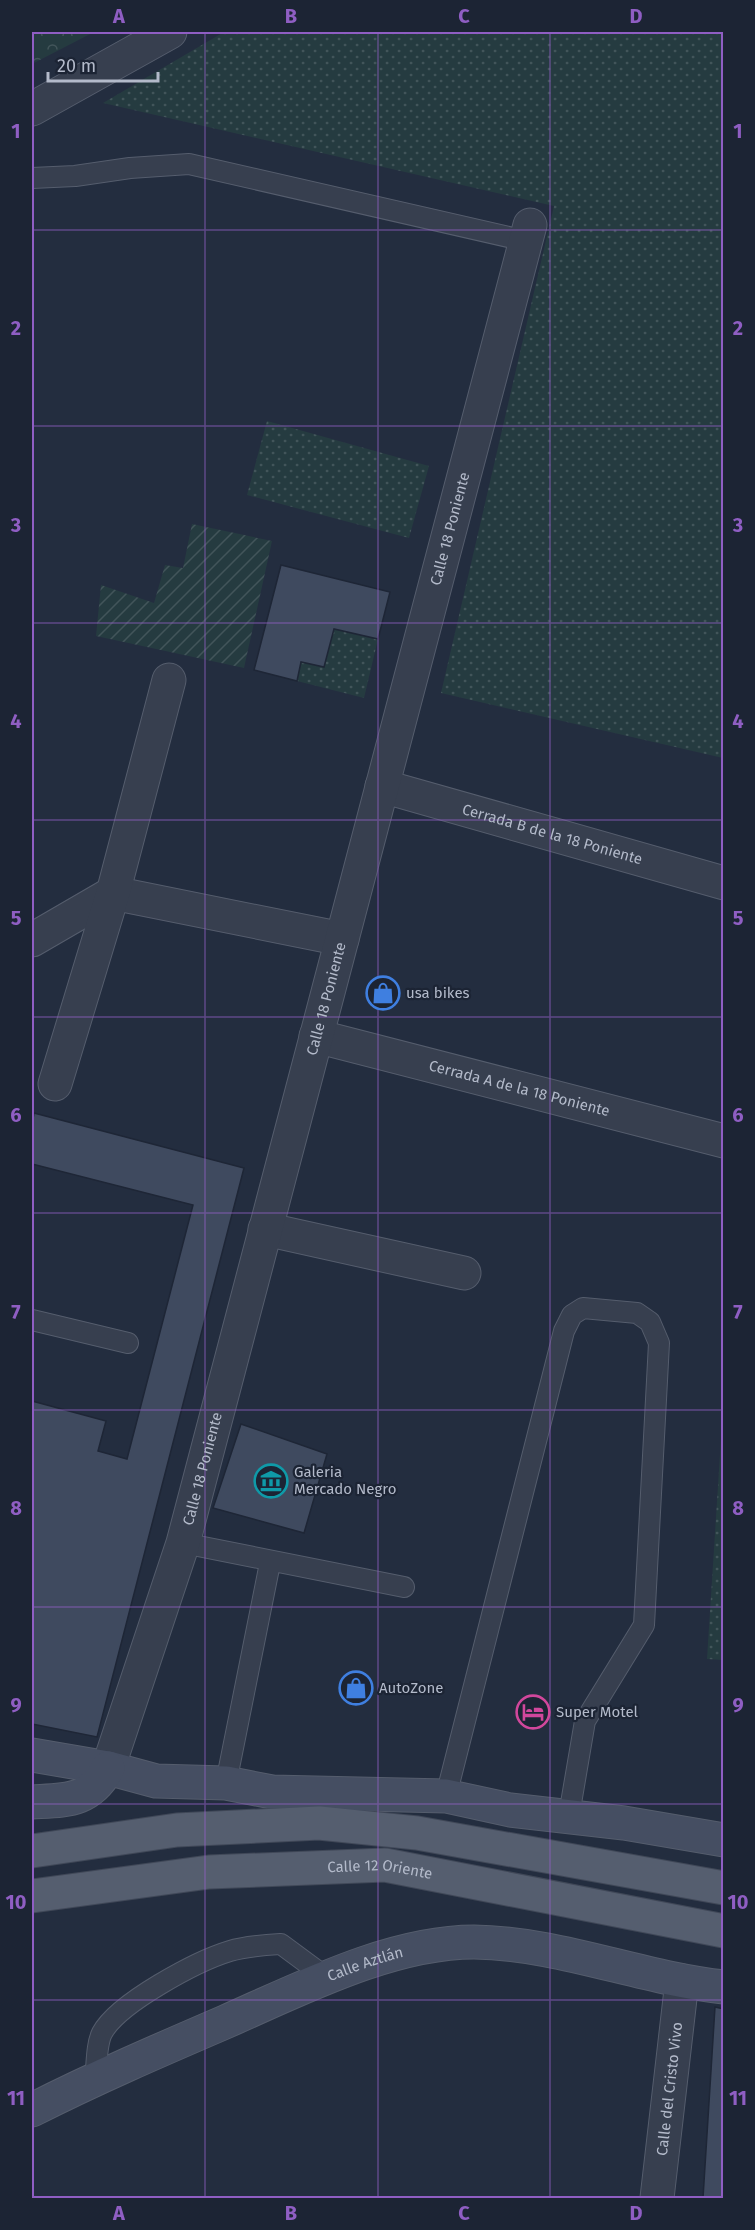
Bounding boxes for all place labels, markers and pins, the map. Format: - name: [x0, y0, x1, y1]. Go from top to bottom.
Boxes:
- shop icon: usa bikes: [365, 975, 401, 1011]
- place label: usa bikes: [406, 984, 470, 1002]
- museum icon: Galeria Mercado Negro: [253, 1463, 289, 1499]
- place label: Galeria Mercado Negro: [294, 1463, 396, 1498]
- shop icon: AutoZone: [338, 1670, 374, 1706]
- place label: AutoZone: [379, 1679, 444, 1697]
- hotel icon: Super Motel: [515, 1694, 551, 1730]
- place label: Super Motel: [556, 1703, 639, 1721]

